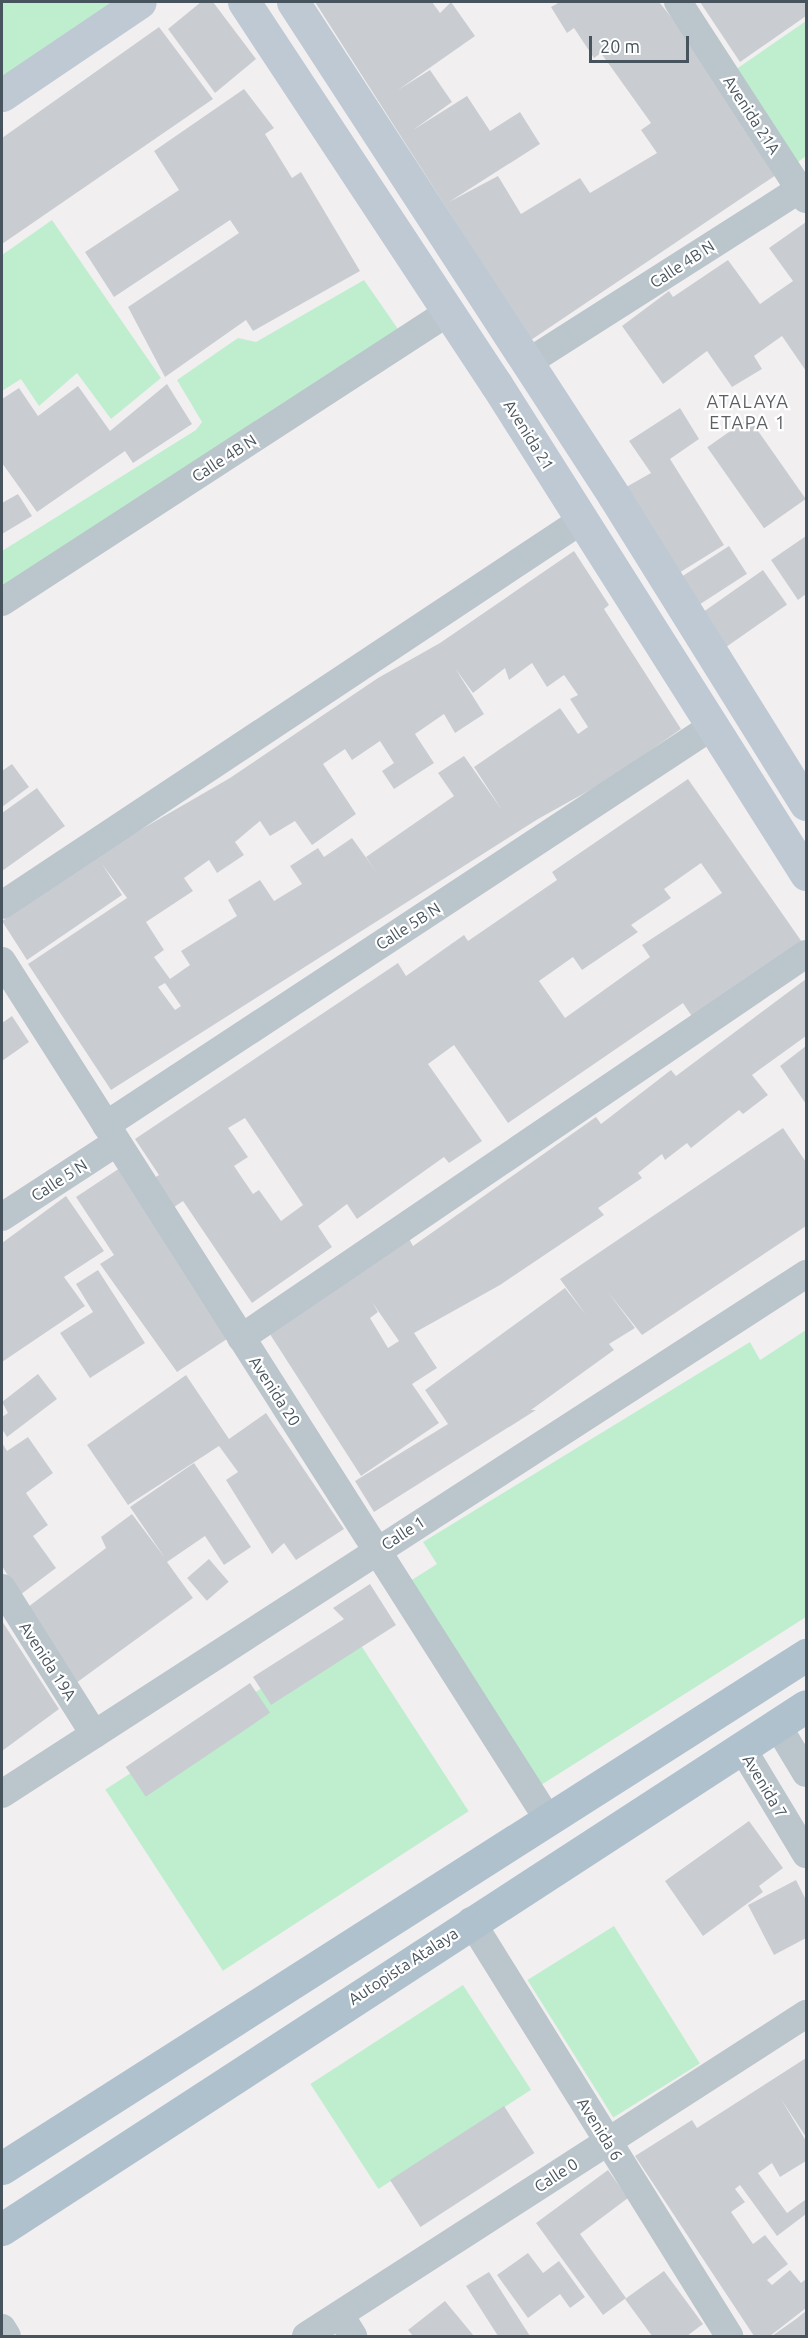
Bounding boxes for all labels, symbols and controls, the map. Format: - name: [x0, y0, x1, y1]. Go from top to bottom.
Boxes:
- scale bar: [592, 24, 692, 62]
- text: 20 m: [600, 36, 640, 56]
- street label: Avenida 21A: [720, 72, 784, 158]
- street label: Calle 4B N: [646, 236, 718, 292]
- district label: ATALAYA ETAPA 1: [707, 391, 789, 434]
- street label: Avenida 21: [500, 396, 558, 474]
- street label: Calle 4B N: [188, 430, 260, 486]
- street label: Calle 5B N: [372, 898, 444, 954]
- street label: Calle 5 N: [27, 1155, 91, 1205]
- street label: Avenida 20: [245, 1353, 305, 1429]
- street label: Calle 1: [378, 1512, 428, 1554]
- street label: Avenida 19A: [16, 1618, 80, 1704]
- street label: Avenida 7: [739, 1751, 791, 1821]
- street label: Autopista Atalaya: [345, 1923, 461, 2009]
- street label: Avenida 6: [573, 2094, 627, 2164]
- street label: Calle 0: [531, 2154, 581, 2196]

